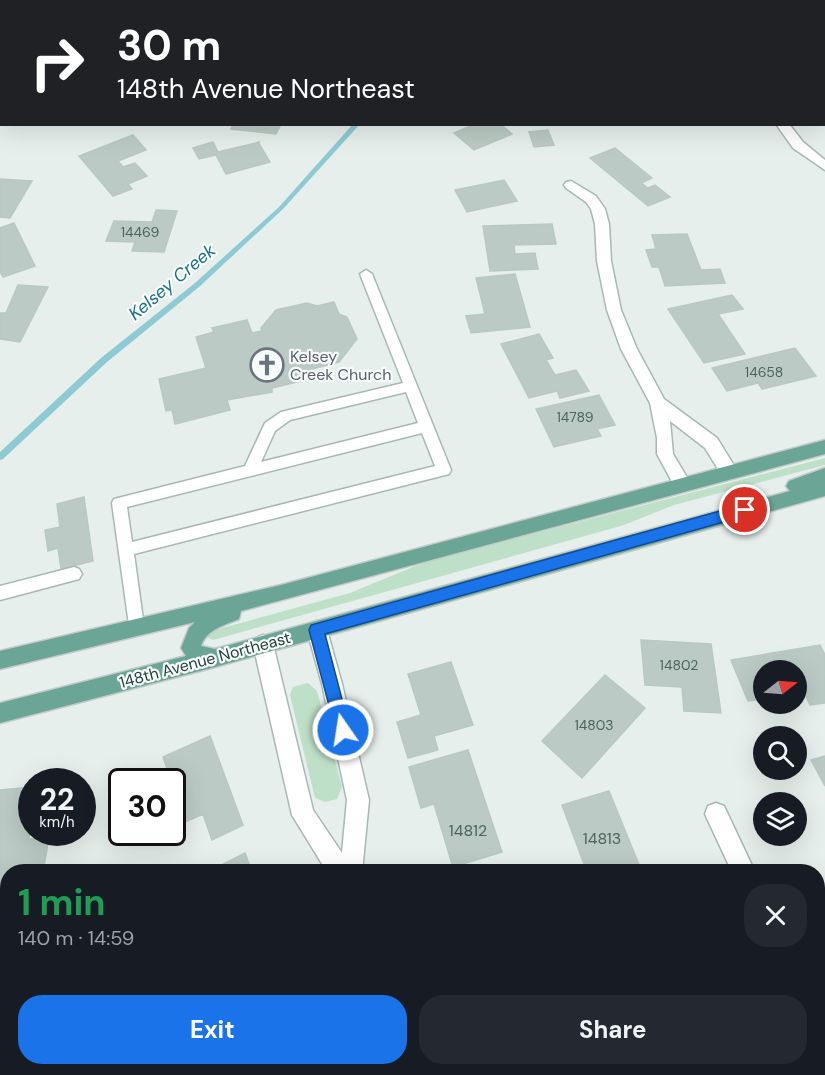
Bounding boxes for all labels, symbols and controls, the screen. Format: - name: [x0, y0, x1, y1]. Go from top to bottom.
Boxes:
- text: 30 m: [117, 18, 221, 73]
- icon: right: [18, 24, 96, 102]
- text: 148th Avenue Northeast: [117, 71, 415, 106]
- house number: 14469: [121, 223, 160, 241]
- water label: Kelsey Creek: [123, 238, 221, 326]
- place label: Kelsey Creek Church: [290, 346, 391, 385]
- church icon: Kelsey Creek Church: [249, 347, 285, 383]
- house number: 14658: [745, 363, 783, 381]
- house number: 14789: [556, 408, 594, 426]
- pin: [719, 484, 770, 535]
- icon: arrive: [728, 493, 761, 526]
- street label: 148th Avenue Northeast: [117, 627, 293, 693]
- house number: 14802: [660, 656, 698, 674]
- north arrow: [753, 660, 807, 714]
- map controls: [753, 660, 807, 846]
- position arrow: [311, 698, 375, 762]
- house number: 14803: [574, 716, 614, 734]
- button: search: [753, 726, 807, 780]
- speed limit sign: 30: [108, 768, 186, 846]
- text: 22: [40, 780, 74, 819]
- button: layers: [753, 792, 807, 846]
- text: km/h: [39, 812, 75, 832]
- house number: 14812: [449, 820, 487, 841]
- house number: 14813: [583, 828, 621, 849]
- text: 1 min: [18, 879, 106, 926]
- button: close: [744, 884, 807, 947]
- text: 140 m · 14:59: [18, 925, 134, 951]
- button: Exit: [18, 995, 407, 1064]
- button: Share: [419, 995, 807, 1064]

